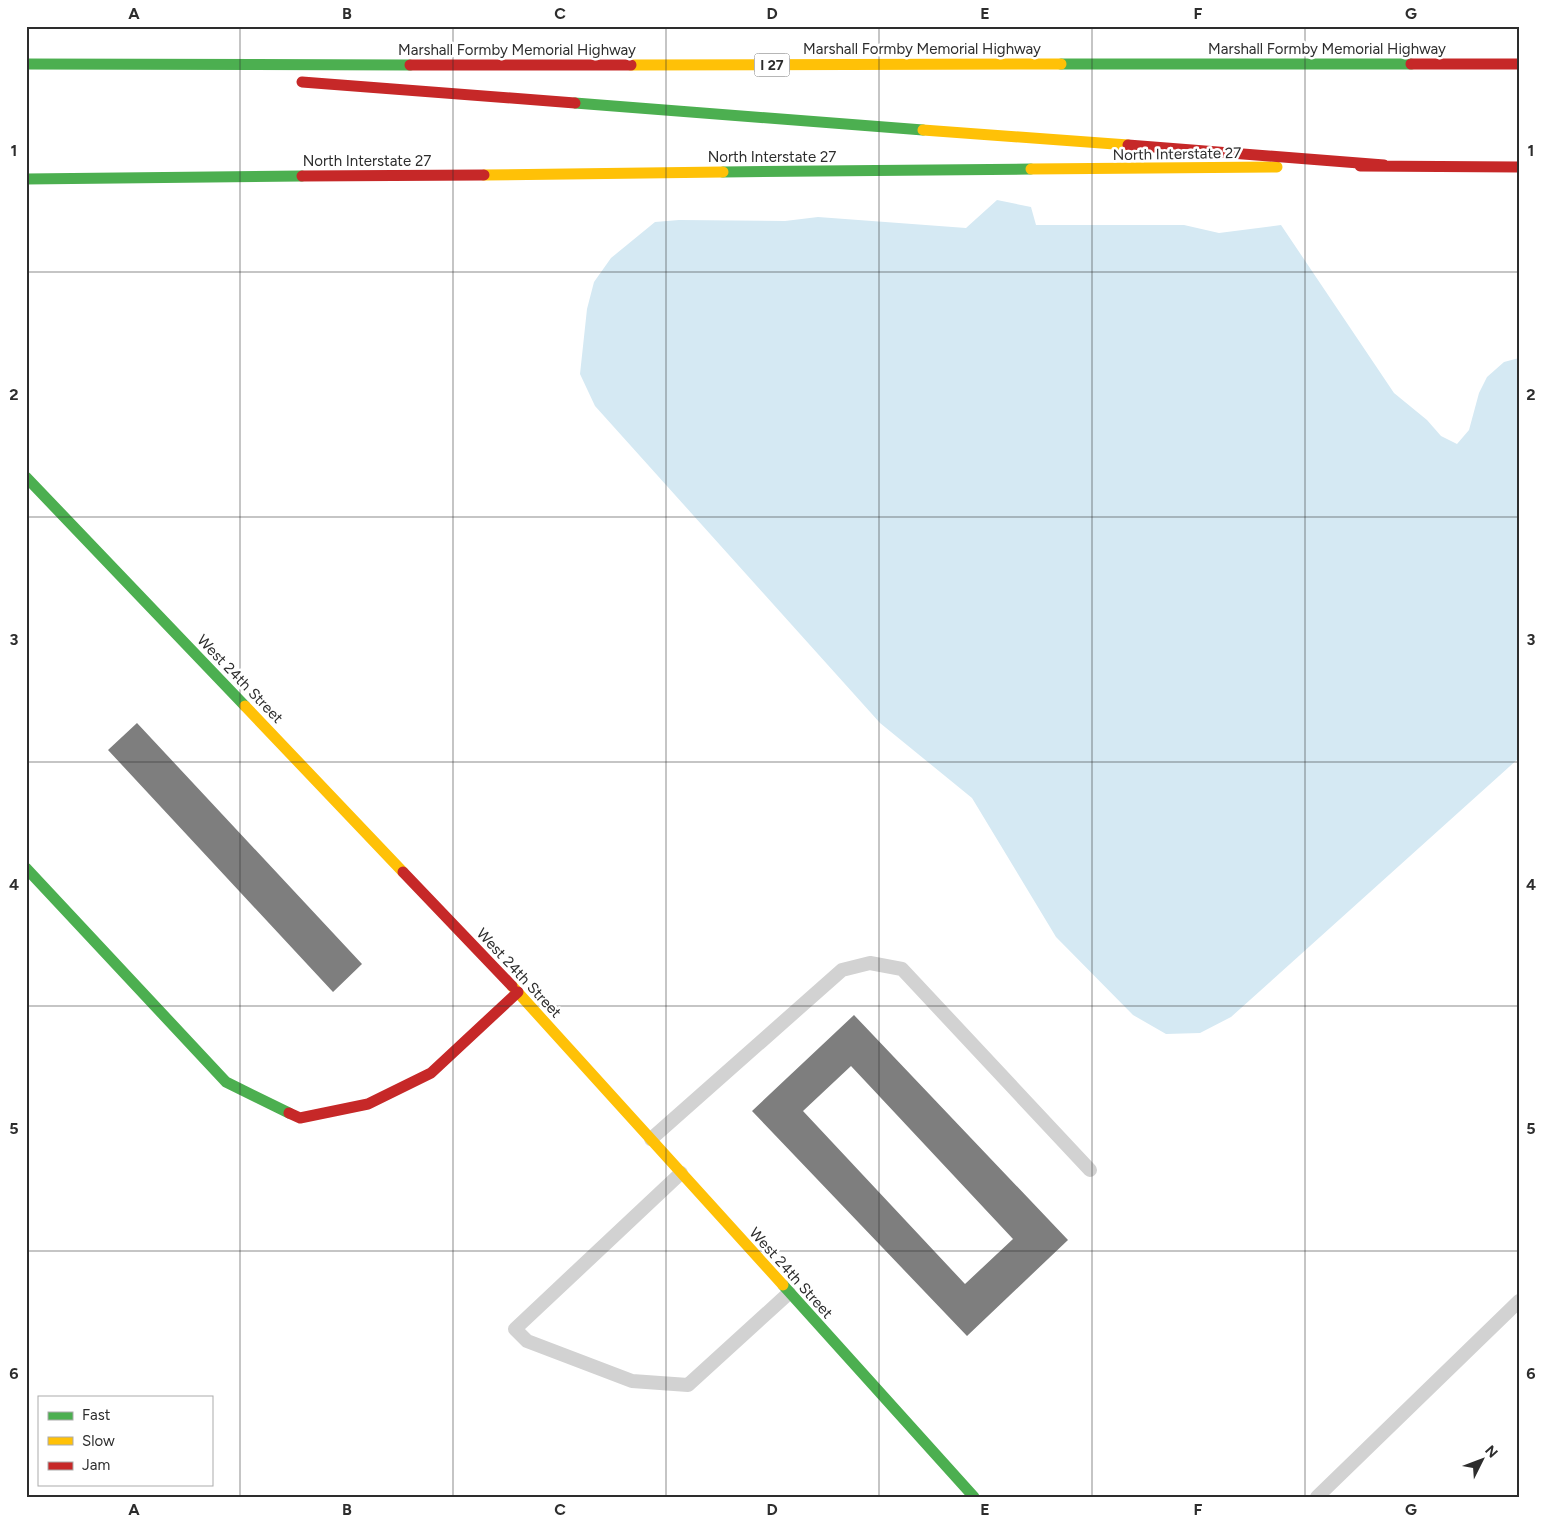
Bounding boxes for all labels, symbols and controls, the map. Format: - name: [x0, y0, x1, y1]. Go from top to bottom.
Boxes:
- text: A: [128, 4, 140, 23]
- text: B: [342, 4, 352, 23]
- text: C: [554, 4, 566, 23]
- text: D: [766, 4, 778, 23]
- text: E: [980, 4, 990, 23]
- text: F: [1194, 4, 1203, 23]
- text: G: [1405, 4, 1417, 23]
- street label: Marshall Formby Memorial Highway: [803, 40, 1041, 58]
- street label: Marshall Formby Memorial Highway: [1208, 40, 1446, 58]
- street label: Marshall Formby Memorial Highway: [398, 41, 636, 59]
- road number: I 27: [754, 54, 790, 76]
- text: 1: [11, 141, 17, 160]
- text: 1: [1528, 141, 1534, 160]
- street label: North Interstate 27: [1113, 144, 1241, 164]
- street label: North Interstate 27: [708, 148, 836, 166]
- street label: North Interstate 27: [303, 152, 431, 170]
- text: 2: [9, 385, 19, 404]
- text: 2: [1526, 385, 1536, 404]
- text: 3: [10, 630, 19, 649]
- text: 3: [1527, 630, 1536, 649]
- street label: West 24th Street: [193, 631, 287, 727]
- text: 4: [9, 875, 19, 894]
- text: 4: [1526, 875, 1536, 894]
- street label: West 24th Street: [473, 925, 565, 1022]
- text: 5: [9, 1119, 19, 1138]
- text: 5: [1526, 1119, 1536, 1138]
- street label: West 24th Street: [746, 1224, 837, 1322]
- text: 6: [9, 1364, 19, 1383]
- text: 6: [1526, 1364, 1536, 1383]
- legend: [38, 1396, 212, 1486]
- text: Fast: [82, 1406, 111, 1424]
- text: Slow: [82, 1432, 115, 1450]
- north arrow: [1458, 1436, 1508, 1486]
- text: N: [1481, 1442, 1501, 1461]
- text: Jam: [82, 1456, 110, 1474]
- text: A: [128, 1500, 140, 1519]
- text: B: [342, 1500, 352, 1519]
- text: C: [554, 1500, 566, 1519]
- text: D: [766, 1500, 778, 1519]
- text: E: [980, 1500, 990, 1519]
- text: F: [1194, 1500, 1203, 1519]
- text: G: [1405, 1500, 1417, 1519]

